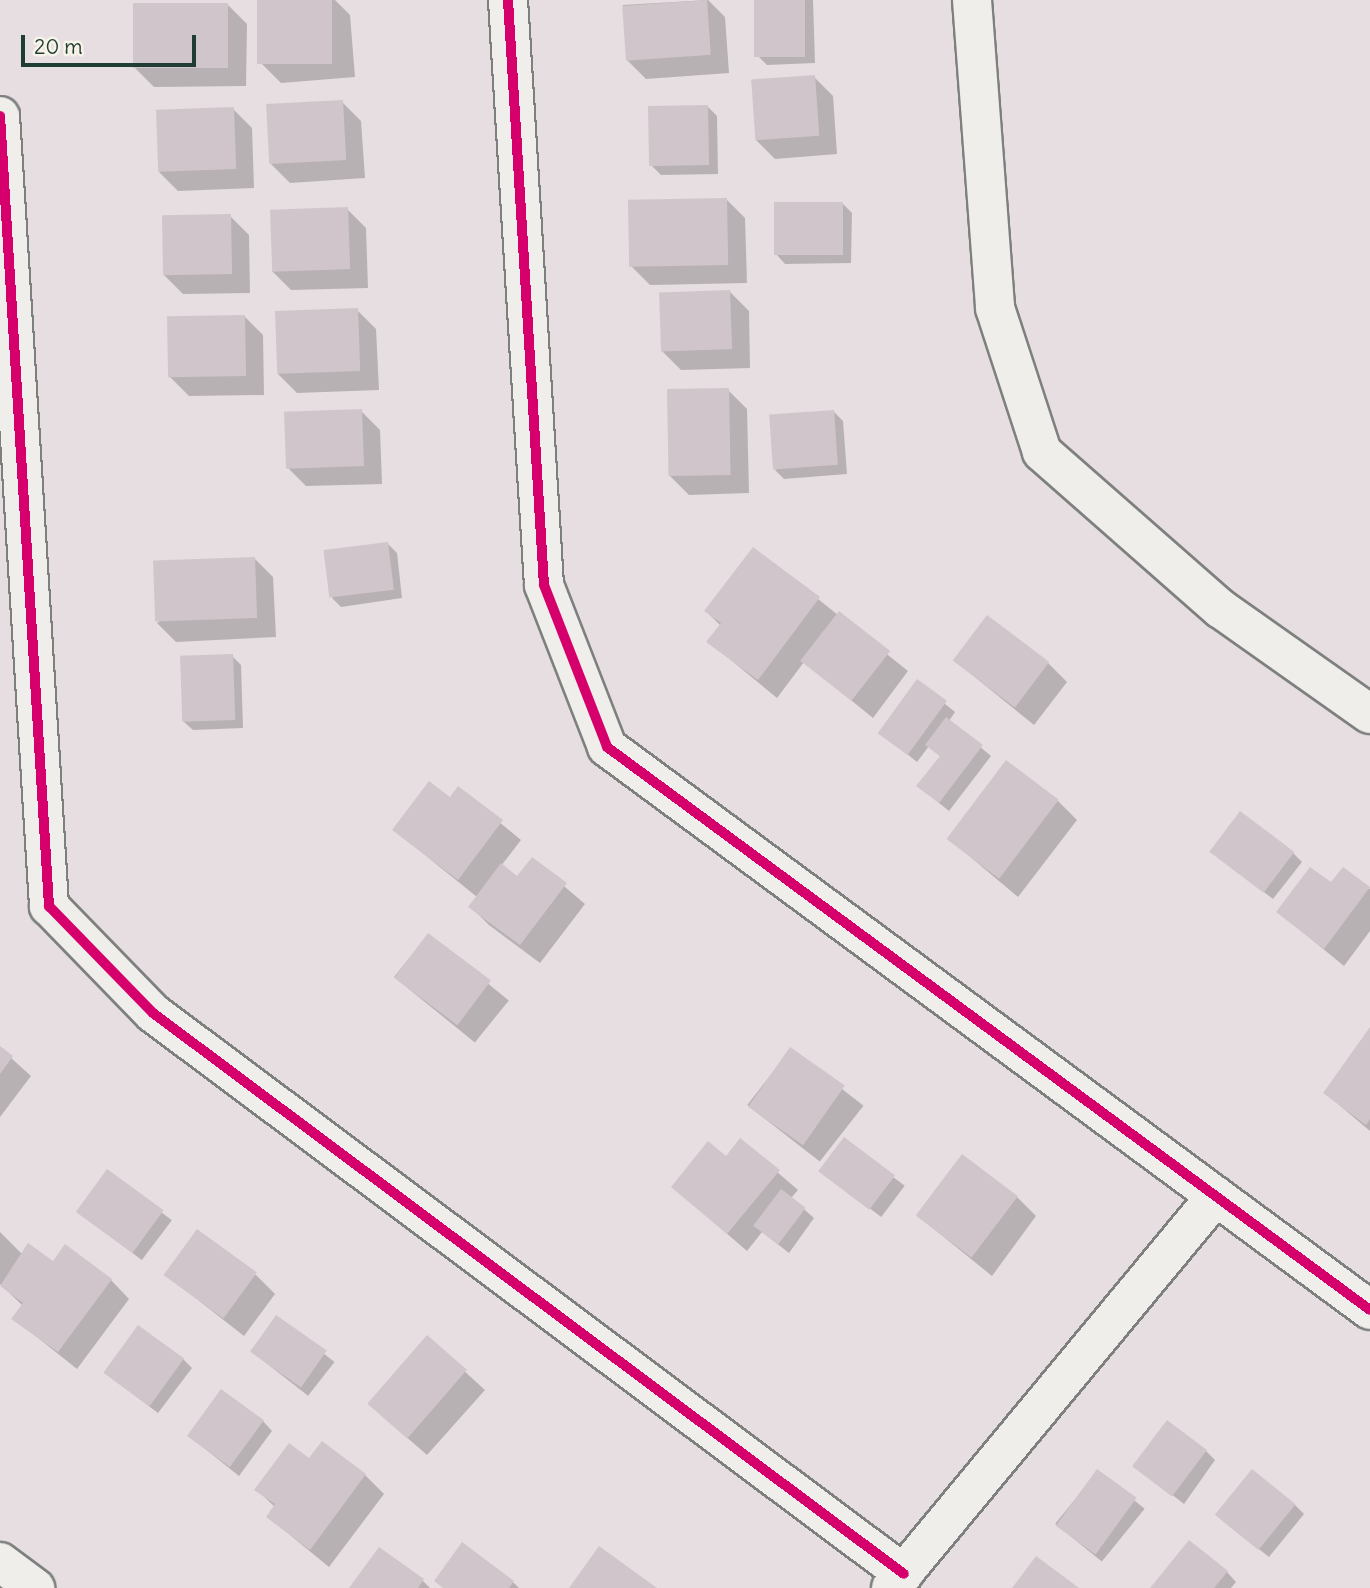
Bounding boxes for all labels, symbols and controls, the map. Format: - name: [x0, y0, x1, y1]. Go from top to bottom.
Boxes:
- scale bar: [24, 21, 200, 65]
- text: 20 m: [34, 33, 83, 60]

